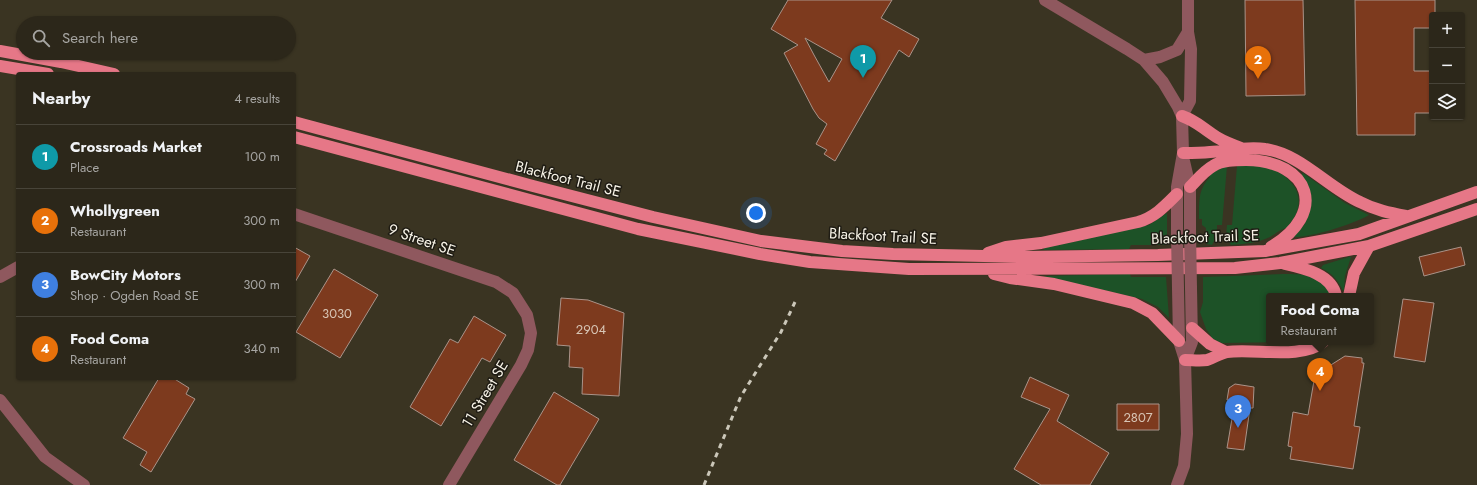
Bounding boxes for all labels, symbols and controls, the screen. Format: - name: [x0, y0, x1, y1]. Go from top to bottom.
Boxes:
- map controls: [1429, 12, 1465, 120]
- button: +: [1429, 12, 1465, 48]
- search box: [16, 16, 296, 60]
- icon: search: [30, 27, 52, 49]
- text: Search here: [62, 27, 138, 49]
- pin: 1: [850, 45, 876, 78]
- pin: 2: [1245, 46, 1271, 79]
- button: −: [1429, 48, 1465, 84]
- button: layers: [1429, 84, 1465, 120]
- text: Nearby: [32, 86, 90, 110]
- text: 4 results: [234, 89, 280, 108]
- text: Crossroads Market: [70, 136, 202, 158]
- text: 1: [42, 147, 48, 166]
- text: 100 m: [245, 147, 280, 166]
- street label: Blackfoot Trail SE: [513, 155, 623, 203]
- text: Place: [70, 158, 99, 177]
- text: Whollygreen: [70, 200, 160, 222]
- your location: [746, 203, 766, 223]
- text: 2: [41, 211, 49, 230]
- text: 300 m: [243, 211, 280, 230]
- street label: 9 Street SE: [385, 218, 459, 262]
- text: Restaurant: [70, 222, 126, 241]
- street label: Blackfoot Trail SE: [828, 222, 938, 250]
- street label: Blackfoot Trail SE: [1151, 224, 1259, 250]
- text: BowCity Motors: [70, 264, 181, 286]
- text: 3: [41, 275, 49, 294]
- text: 300 m: [243, 275, 280, 294]
- text: Shop · Ogden Road SE: [70, 286, 199, 305]
- popup: [1266, 293, 1374, 345]
- text: Food Coma: [1280, 299, 1360, 321]
- house number: 3030: [322, 304, 352, 323]
- house number: 2904: [576, 320, 607, 339]
- text: Restaurant: [1280, 321, 1337, 340]
- text: Food Coma: [70, 328, 149, 350]
- text: 4: [40, 339, 50, 358]
- text: 340 m: [243, 339, 280, 358]
- text: Restaurant: [70, 350, 126, 369]
- street label: 11 Street SE: [456, 356, 514, 432]
- pin: 4: [1307, 358, 1333, 391]
- pin: 3: [1225, 395, 1251, 428]
- house number: 2807: [1123, 408, 1153, 427]

